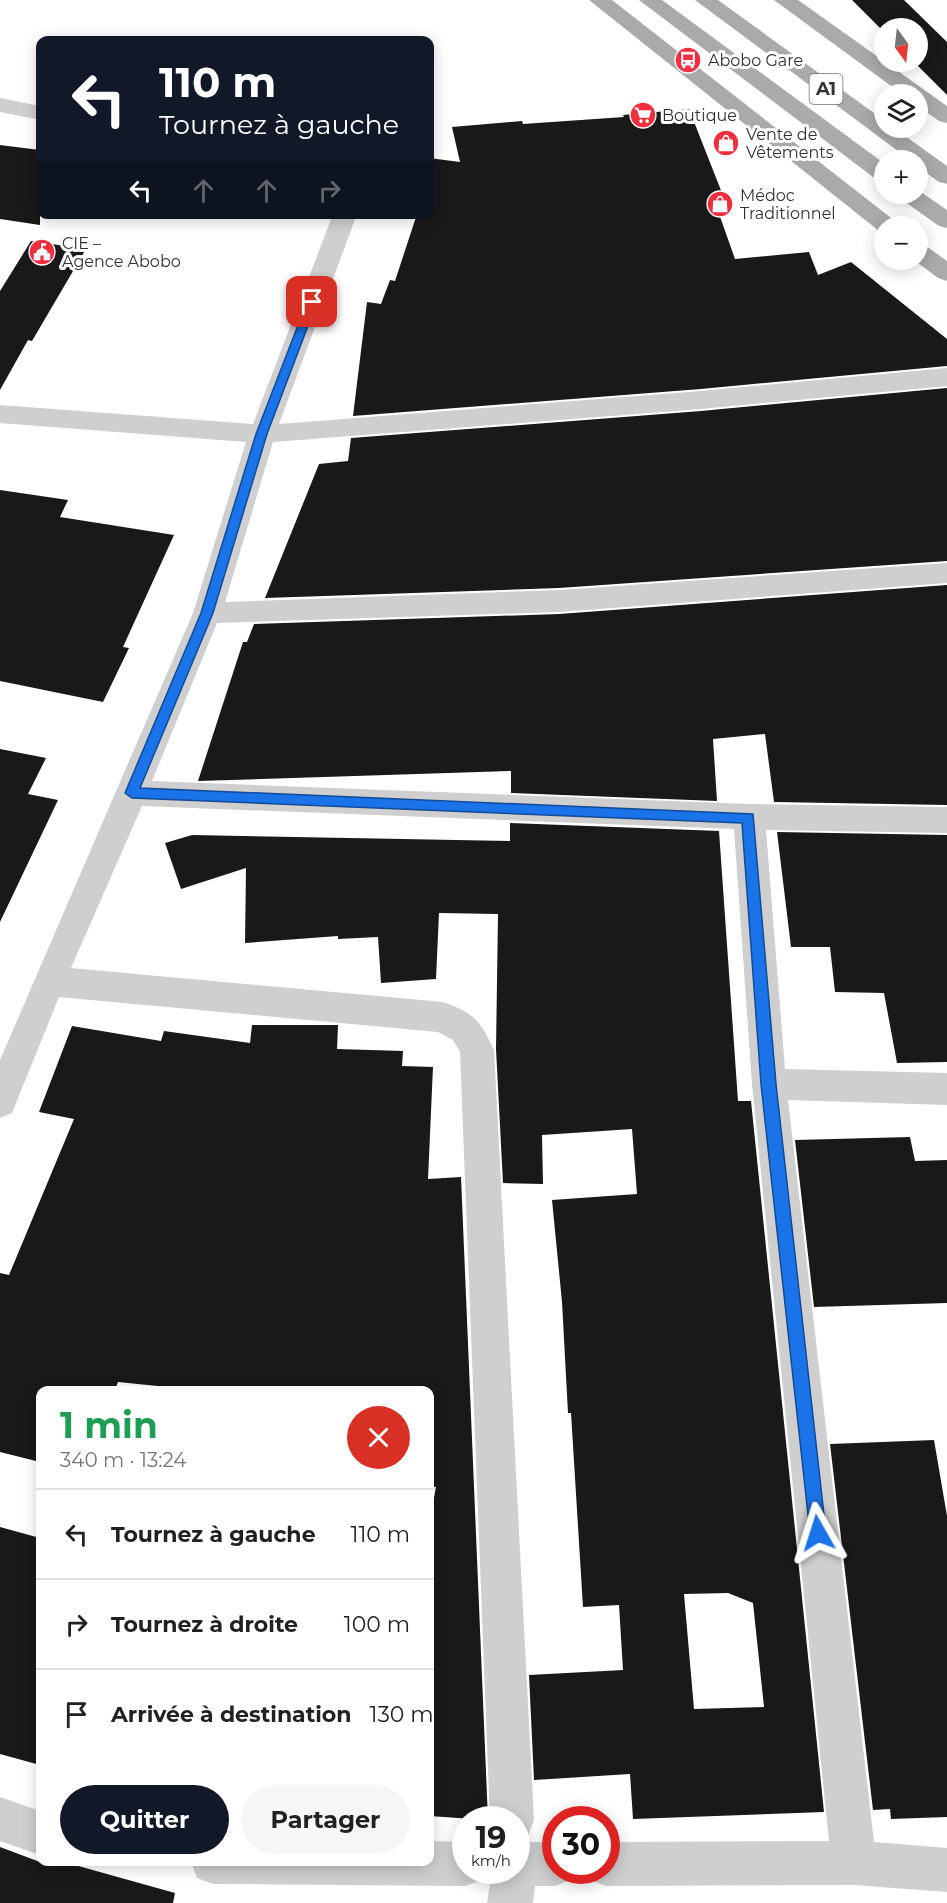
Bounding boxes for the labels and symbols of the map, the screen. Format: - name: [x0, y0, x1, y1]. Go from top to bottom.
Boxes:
- north arrow: [874, 18, 928, 72]
- bus stop icon: Abobo Gare: [673, 45, 703, 75]
- place label: Abobo Gare: [708, 51, 803, 70]
- road number: A1: [810, 74, 842, 104]
- supermarket icon: Boutique: [628, 100, 658, 130]
- place label: Boutique: [662, 106, 737, 125]
- place label: Vente de Vêtements: [746, 125, 834, 162]
- shop icon: Vente de Vêtements: [711, 128, 741, 158]
- place label: Médoc Traditionnel: [740, 186, 836, 223]
- shop icon: Médoc Traditionnel: [705, 189, 735, 219]
- place label: CIE – Agence Abobo: [62, 234, 181, 271]
- public building icon: CIE – Agence Abobo: [27, 237, 57, 267]
- pin: [286, 276, 337, 327]
- position arrow: [786, 1501, 850, 1565]
- speed limit sign: 30: [542, 1806, 620, 1884]

